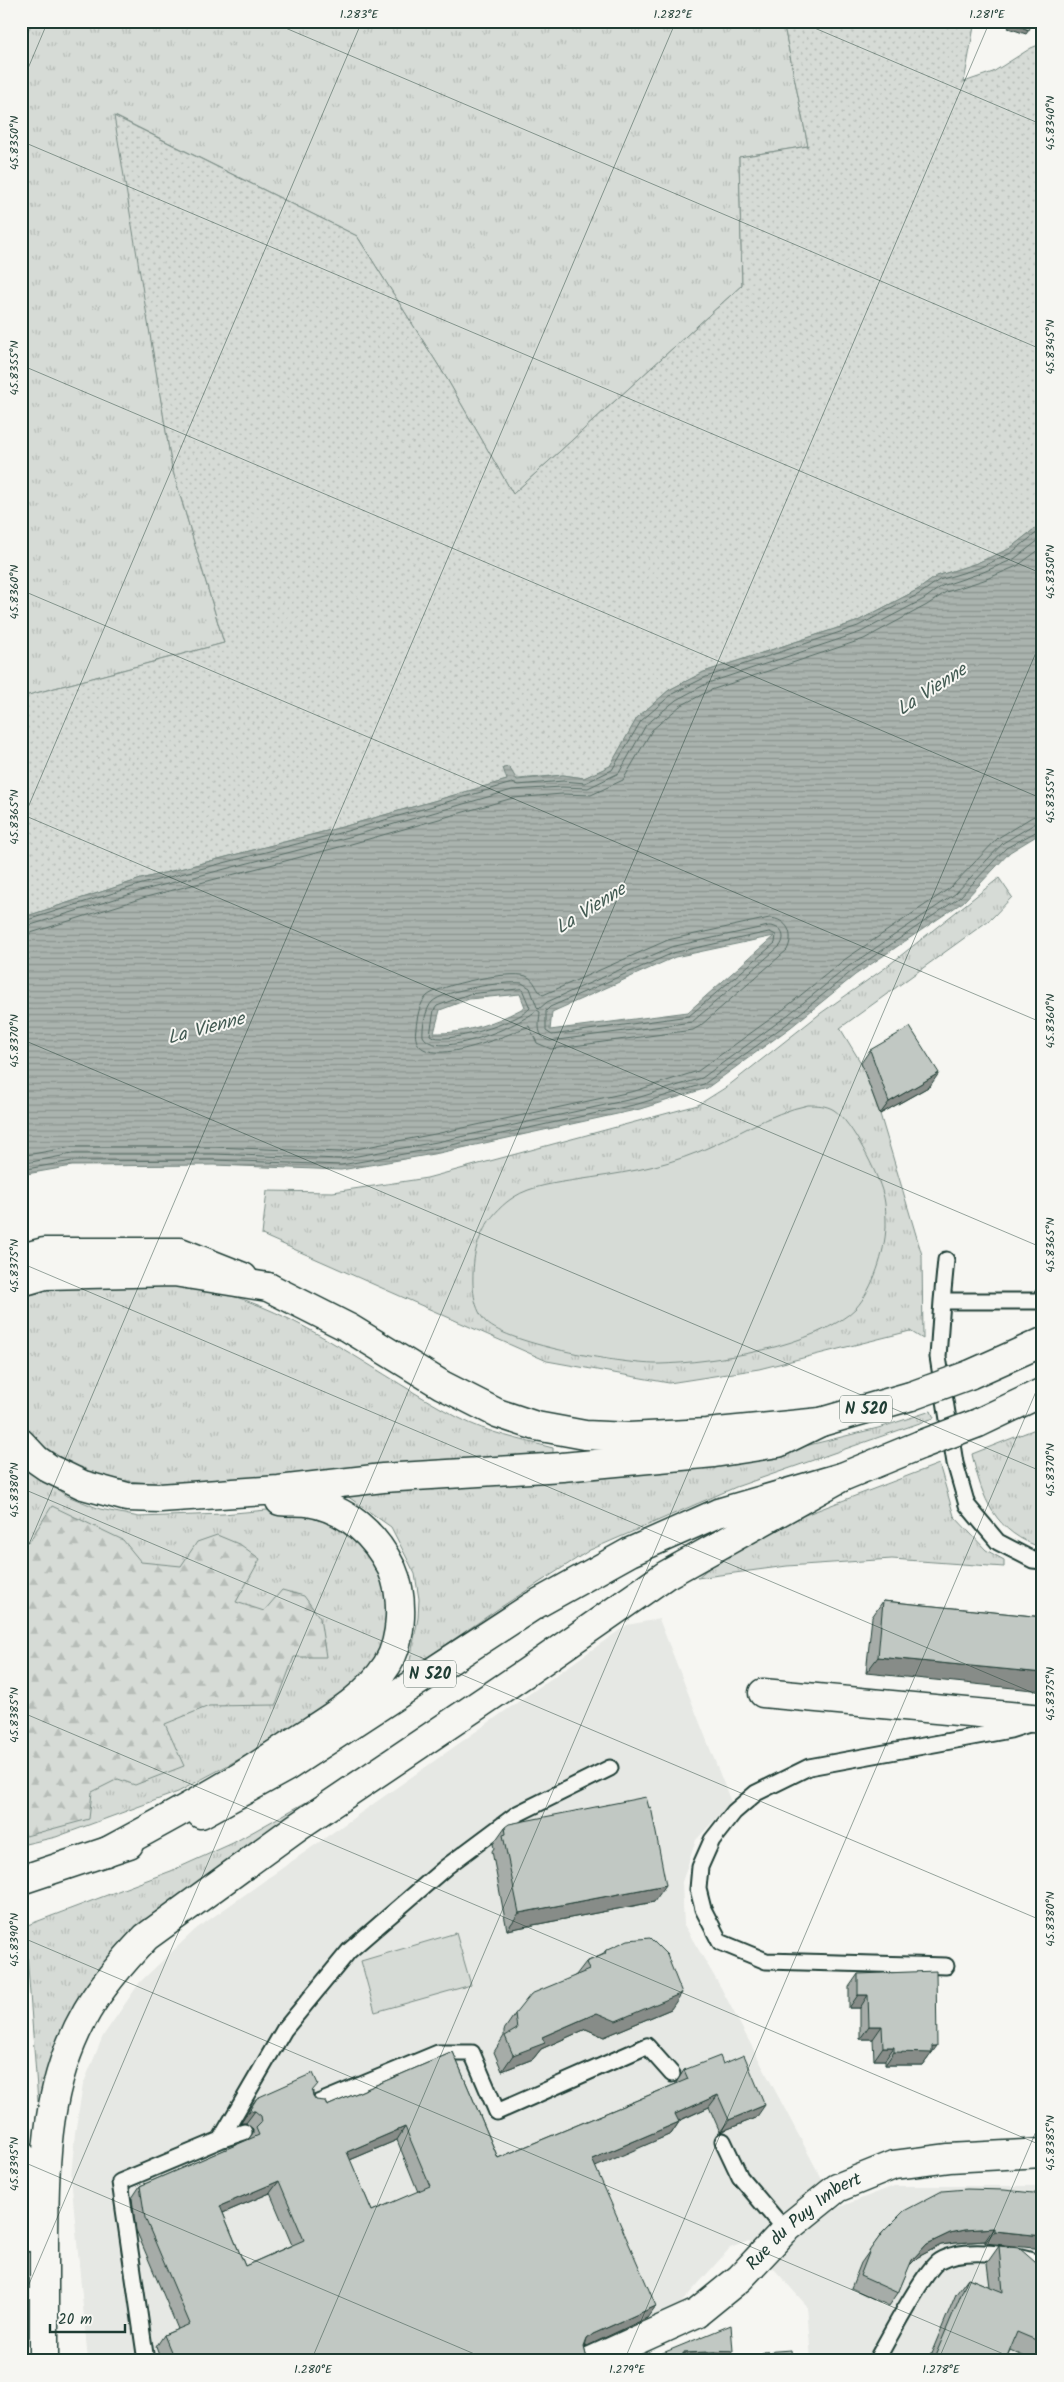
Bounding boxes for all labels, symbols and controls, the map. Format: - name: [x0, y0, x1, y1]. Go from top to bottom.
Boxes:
- text: 1.283°E: [340, 5, 379, 24]
- text: 1.282°E: [654, 5, 693, 24]
- text: 1.281°E: [969, 5, 1006, 24]
- text: 45.8340°N: [1041, 96, 1060, 150]
- text: 45.8350°N: [5, 116, 24, 170]
- text: 45.8345°N: [1041, 319, 1060, 375]
- text: 45.8355°N: [5, 340, 24, 396]
- text: 45.8350°N: [1041, 545, 1060, 599]
- text: 45.8360°N: [5, 565, 24, 619]
- water label: La Vienne: [891, 655, 975, 724]
- text: 45.8355°N: [1041, 768, 1060, 824]
- text: 45.8365°N: [5, 789, 24, 845]
- water label: La Vienne: [550, 874, 634, 943]
- text: 45.8360°N: [1041, 994, 1060, 1048]
- water label: La Vienne: [164, 1004, 250, 1054]
- text: 45.8370°N: [5, 1014, 24, 1068]
- text: 45.8365°N: [1041, 1217, 1060, 1273]
- text: 45.8375°N: [5, 1239, 24, 1293]
- road number: N 520: [840, 1396, 892, 1422]
- text: 45.8370°N: [1041, 1443, 1060, 1497]
- text: 45.8380°N: [5, 1462, 24, 1518]
- road number: N 520: [404, 1660, 456, 1688]
- text: 45.8375°N: [1041, 1667, 1060, 1721]
- text: 45.8385°N: [5, 1687, 24, 1743]
- text: 45.8380°N: [1041, 1891, 1060, 1947]
- text: 45.8390°N: [5, 1913, 24, 1967]
- text: 45.8385°N: [1041, 2115, 1060, 2171]
- text: 45.8395°N: [5, 2137, 24, 2191]
- street label: Rue du Puy Imbert: [739, 2165, 867, 2278]
- scale bar: [50, 2302, 125, 2334]
- text: 20 m: [58, 2308, 92, 2332]
- text: 1.280°E: [294, 2360, 333, 2379]
- text: 1.279°E: [609, 2360, 646, 2379]
- text: 1.278°E: [922, 2360, 961, 2379]

